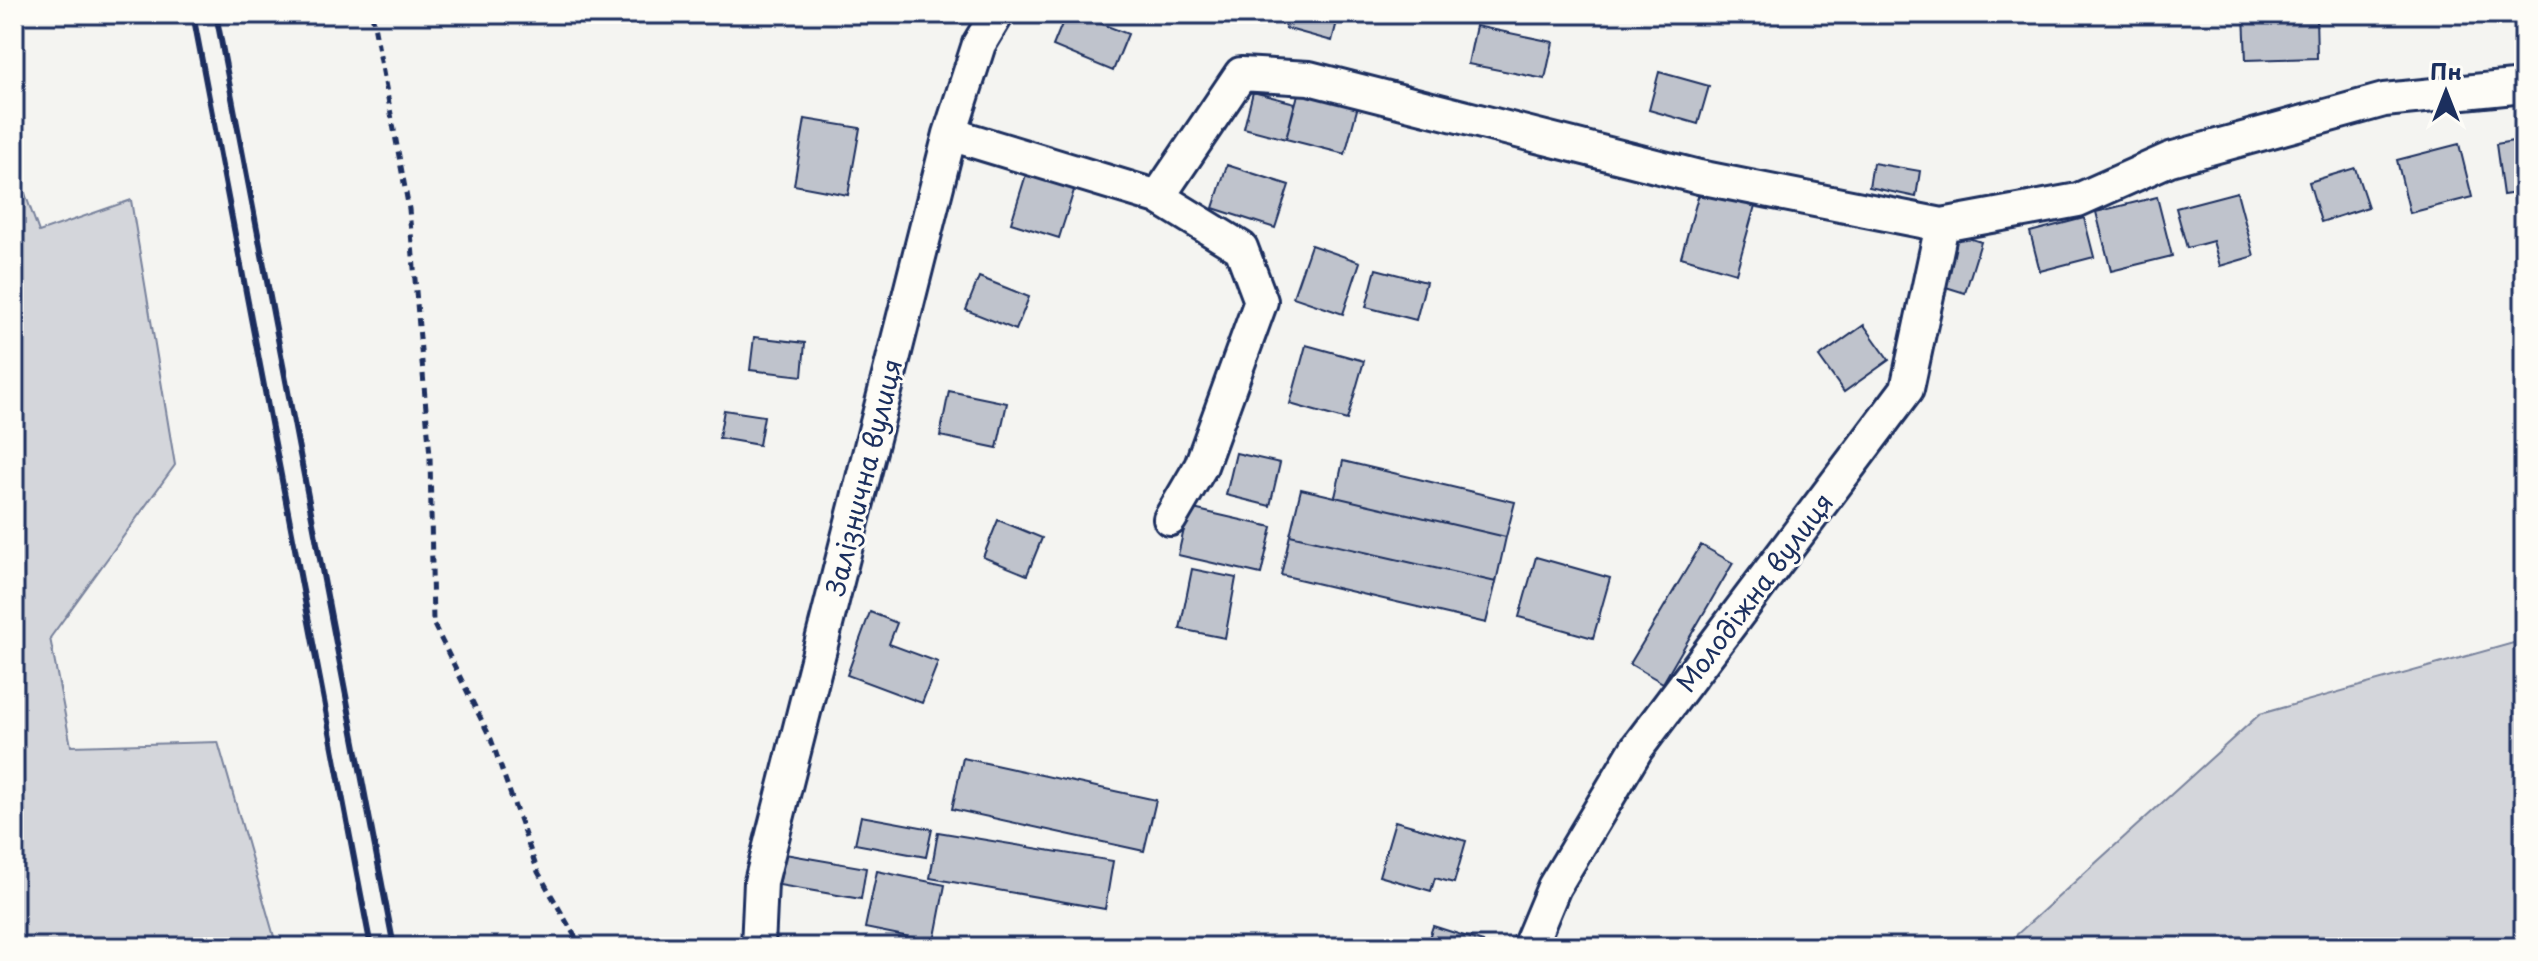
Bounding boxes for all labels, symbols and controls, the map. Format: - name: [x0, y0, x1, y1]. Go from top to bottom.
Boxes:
- north arrow: [2406, 52, 2486, 132]
- text: Пн: [2430, 54, 2462, 87]
- street label: Залізнична вулиця: [815, 355, 911, 600]
- street label: Молодіжна вулиця: [1666, 484, 1842, 700]

